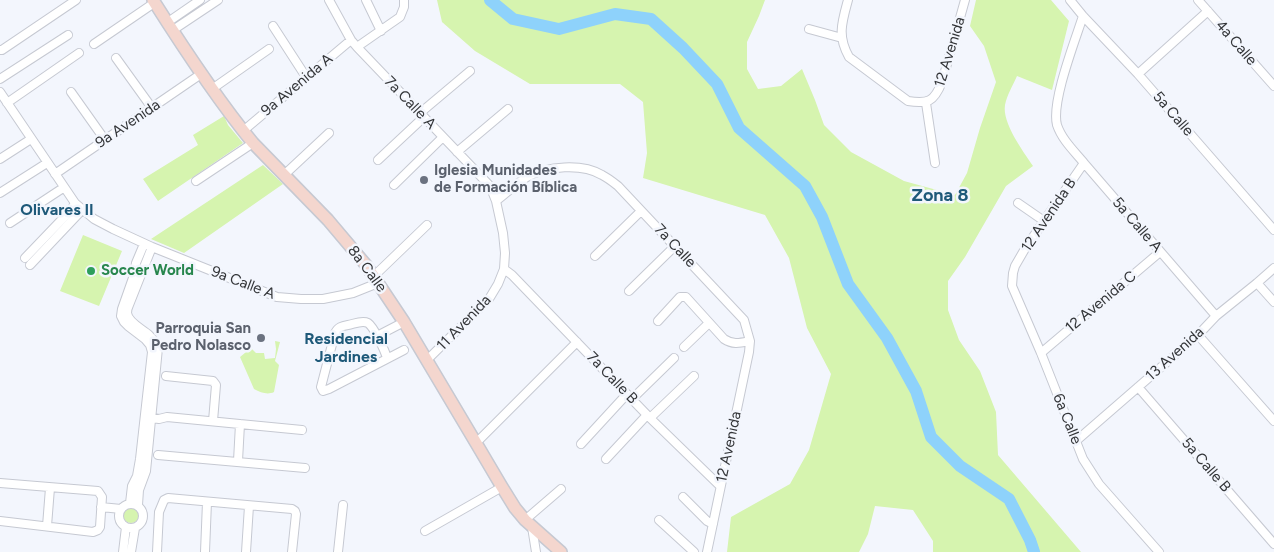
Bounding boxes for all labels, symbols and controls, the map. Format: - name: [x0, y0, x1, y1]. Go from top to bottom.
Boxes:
- street label: 12 Avenida: [931, 15, 969, 89]
- street label: 4a Calle: [1212, 17, 1260, 69]
- street label: 9a Avenida A: [258, 50, 336, 120]
- street label: 7a Calle A: [380, 73, 440, 133]
- street label: 5a Calle: [1149, 88, 1197, 140]
- street label: 9a Avenida: [92, 96, 164, 152]
- place label: Iglesia Munidades de Formación Bíblica: [434, 162, 577, 197]
- marker: Iglesia Munidades de Formación Bíblica: [418, 174, 430, 186]
- street label: 12 Avenida B: [1018, 175, 1080, 255]
- district label: Zona 8: [912, 185, 968, 207]
- street label: 5a Calle A: [1108, 194, 1166, 256]
- district label: Olivares II: [20, 200, 94, 220]
- street label: 7a Calle: [650, 221, 700, 271]
- street label: 8a Calle: [344, 242, 390, 296]
- place label: Soccer World: [101, 262, 194, 280]
- street label: 9a Calle A: [209, 263, 277, 303]
- marker: Soccer World: [85, 265, 97, 277]
- street label: 12 Avenida C: [1062, 267, 1140, 337]
- street label: 11 Avenida: [433, 292, 495, 354]
- place label: Parroquia San Pedro Nolasco: [151, 320, 251, 355]
- street label: 13 Avenida: [1142, 323, 1208, 385]
- district label: Residencial Jardines: [304, 329, 388, 367]
- marker: Parroquia San Pedro Nolasco: [255, 332, 267, 344]
- street label: 7a Calle B: [583, 348, 641, 408]
- street label: 6a Calle: [1049, 391, 1085, 447]
- street label: 12 Avenida: [713, 410, 745, 484]
- street label: 5a Calle B: [1178, 434, 1234, 496]

